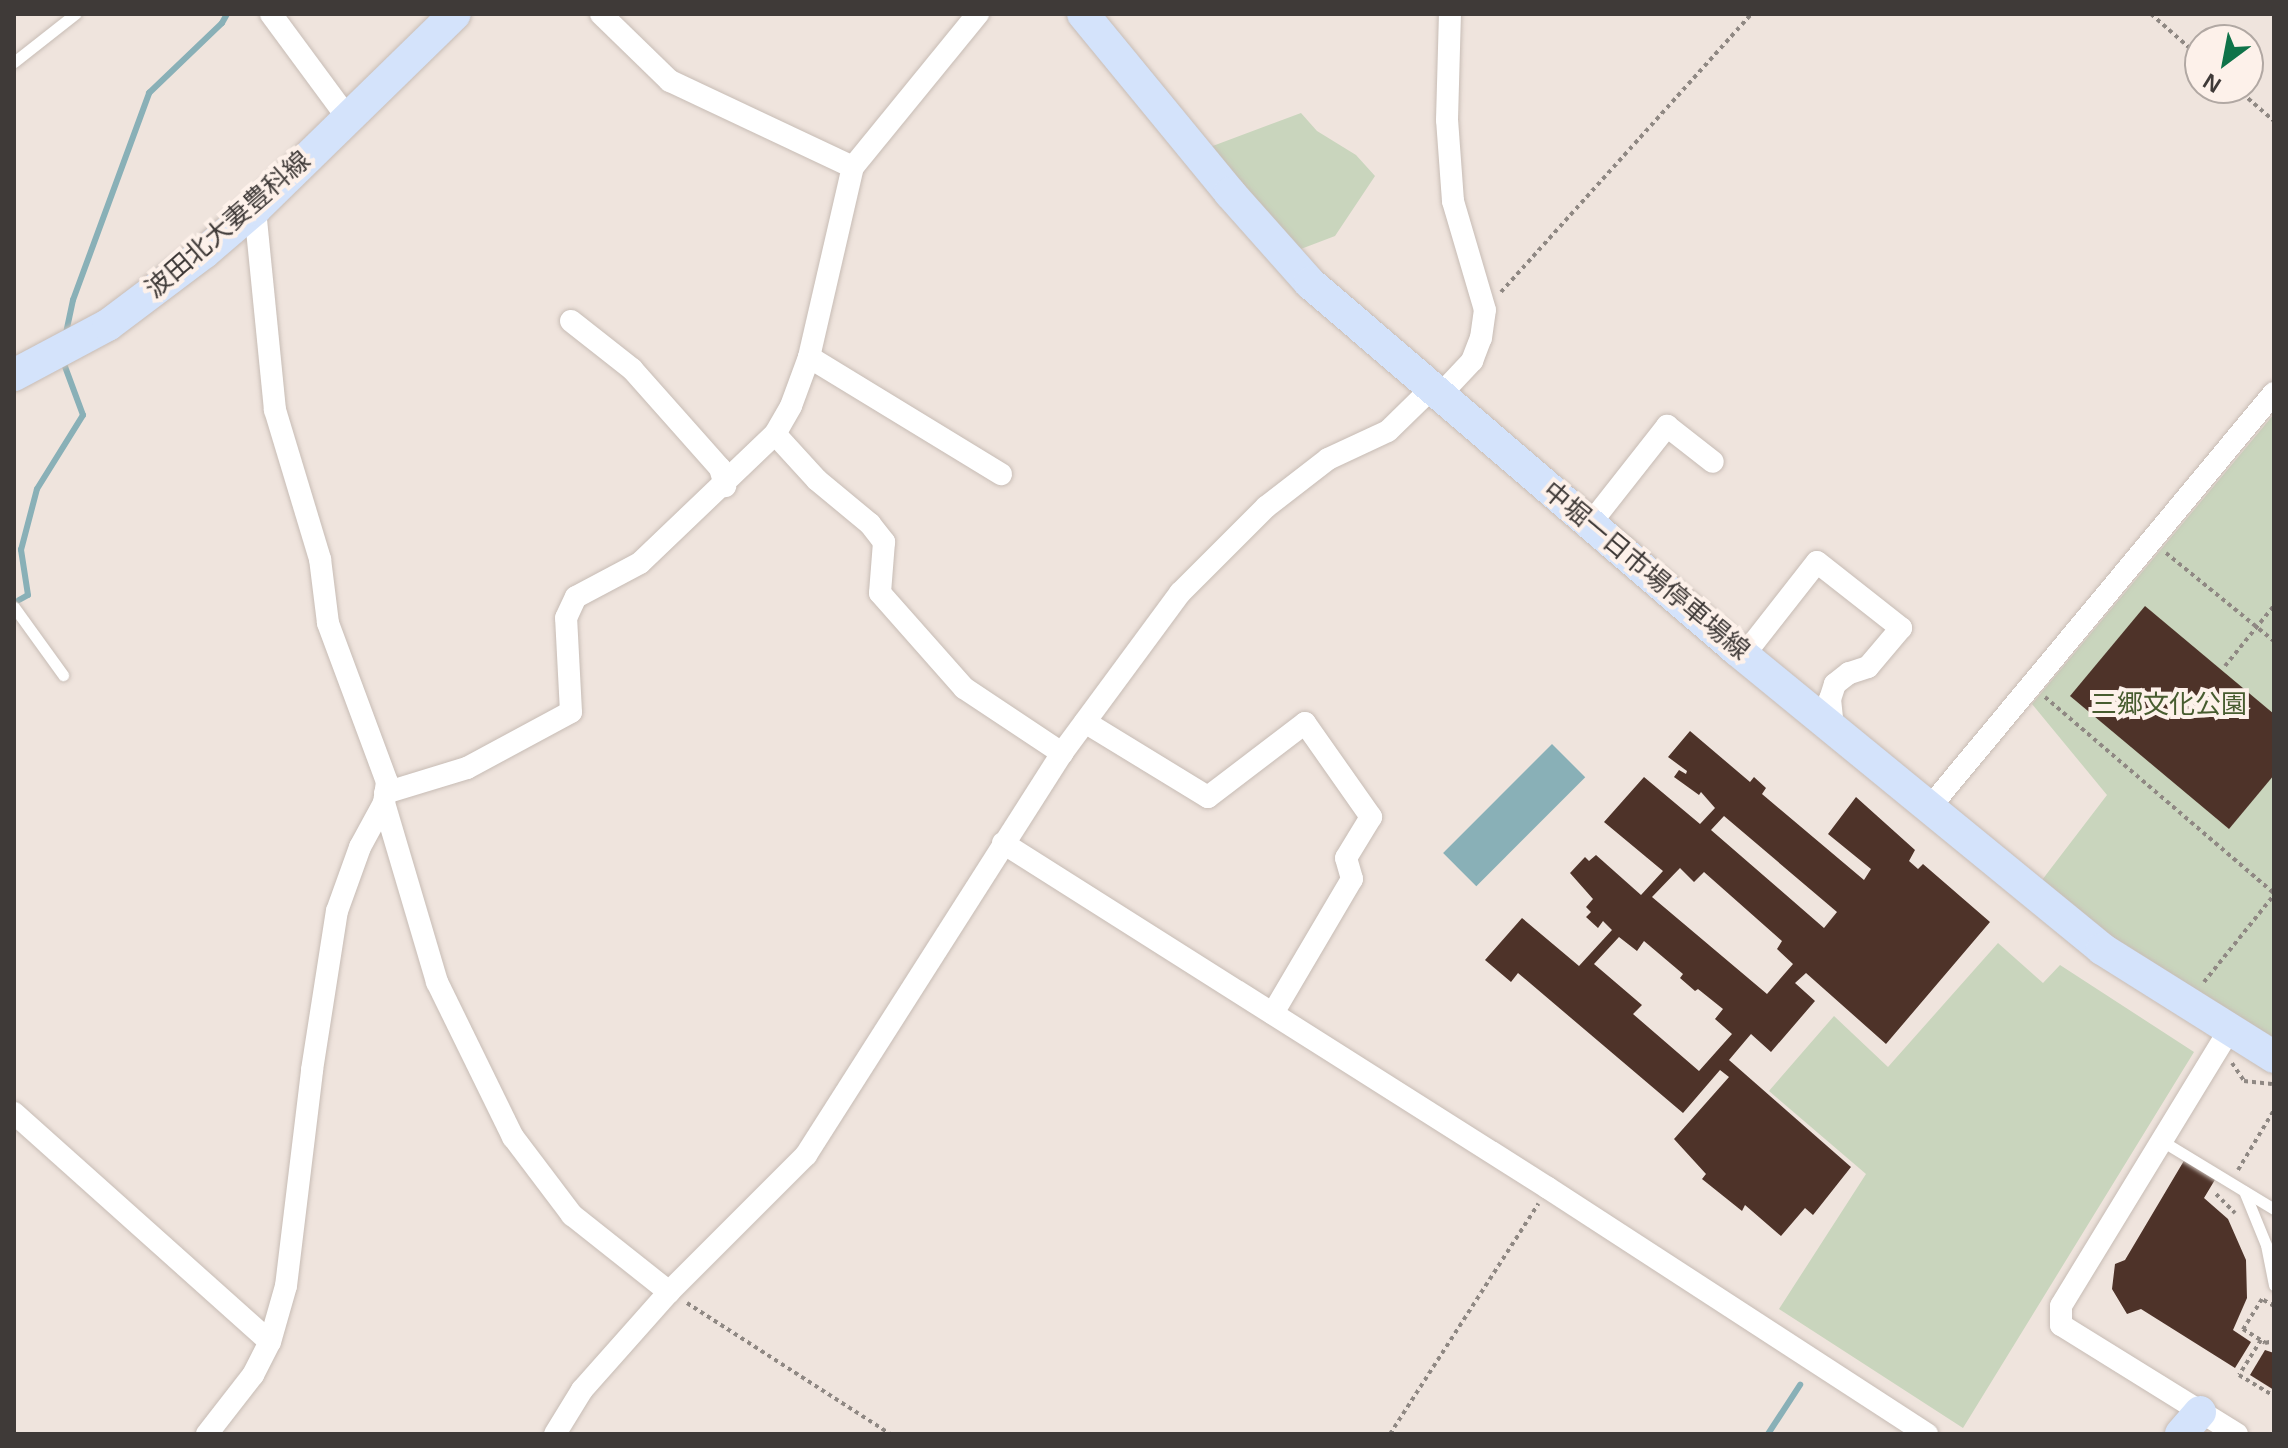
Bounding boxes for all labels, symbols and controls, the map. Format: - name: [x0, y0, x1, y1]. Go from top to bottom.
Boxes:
- north arrow: [2184, 24, 2264, 104]
- text: N: [2199, 68, 2225, 98]
- street label: 波田北大妻豊科線: [139, 145, 317, 305]
- street label: 中堀一日市場停車場線: [1536, 475, 1756, 667]
- park label: 三郷文化公園: [2091, 689, 2247, 721]

